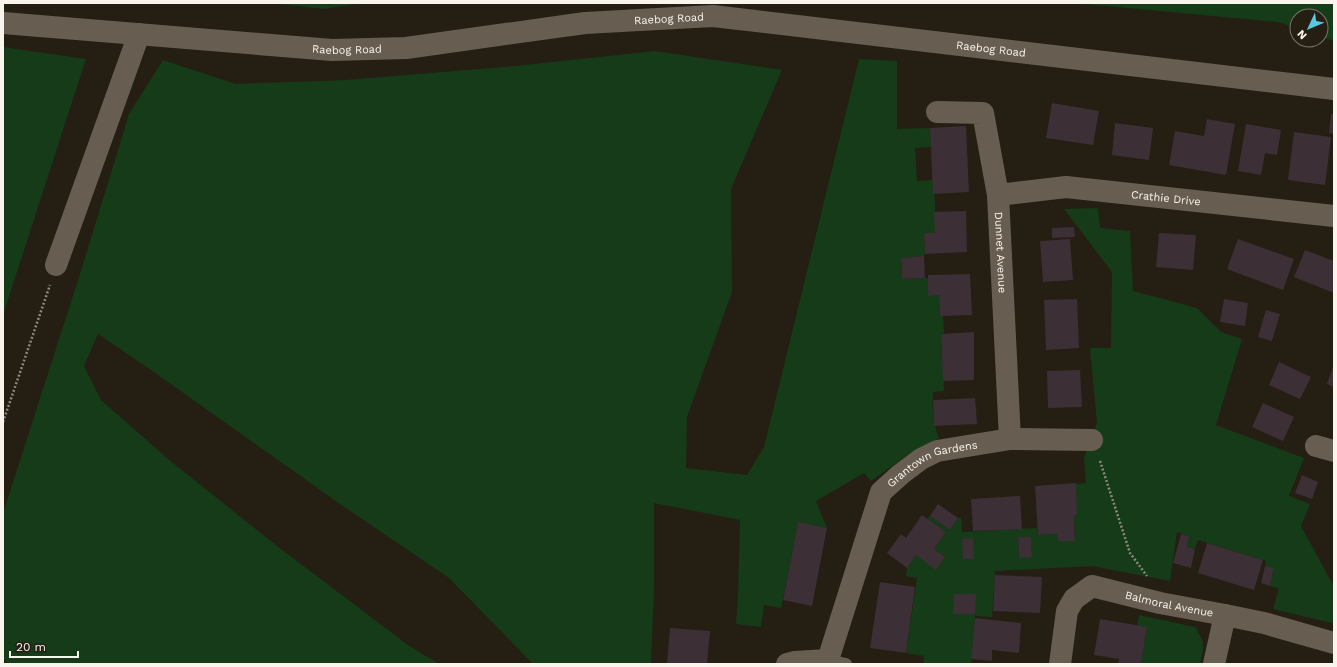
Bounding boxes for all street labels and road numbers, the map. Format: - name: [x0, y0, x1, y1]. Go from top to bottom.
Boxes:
- street label: Raebog Road: [634, 10, 704, 27]
- street label: Raebog Road: [956, 38, 1027, 59]
- street label: Raebog Road: [311, 42, 382, 57]
- street label: Crathie Drive: [1131, 188, 1201, 208]
- street label: Dunnet Avenue: [992, 212, 1009, 294]
- street label: Grantown Gardens: [884, 438, 979, 490]
- street label: Balmoral Avenue: [1124, 588, 1214, 619]

